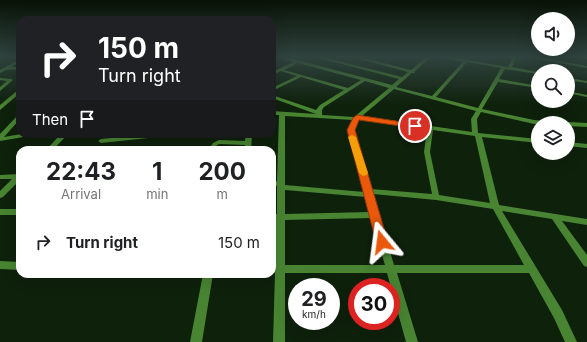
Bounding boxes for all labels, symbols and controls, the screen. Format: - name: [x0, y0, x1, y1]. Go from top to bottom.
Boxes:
- map controls: [531, 12, 575, 160]
- button: sound: [531, 12, 575, 56]
- text: 150 m: [98, 31, 179, 65]
- icon: right: [32, 32, 84, 84]
- button: search: [531, 64, 575, 108]
- text: Turn right: [98, 65, 181, 86]
- icon: arrive: [76, 108, 98, 130]
- pin: [398, 109, 432, 143]
- text: Then: [32, 110, 68, 129]
- icon: arrive: [404, 115, 426, 137]
- button: layers: [531, 116, 575, 160]
- text: 22:43: [46, 157, 116, 186]
- text: 1: [152, 157, 162, 186]
- text: 200: [198, 157, 246, 186]
- text: Arrival: [61, 186, 101, 202]
- text: min: [146, 186, 168, 202]
- text: m: [216, 186, 228, 202]
- position arrow: [361, 221, 403, 263]
- icon: right: [32, 231, 54, 253]
- text: Turn right: [66, 233, 138, 252]
- text: 150 m: [218, 233, 260, 252]
- speed limit sign: 30: [348, 278, 400, 330]
- text: 29: [301, 287, 327, 311]
- text: km/h: [302, 308, 326, 320]

